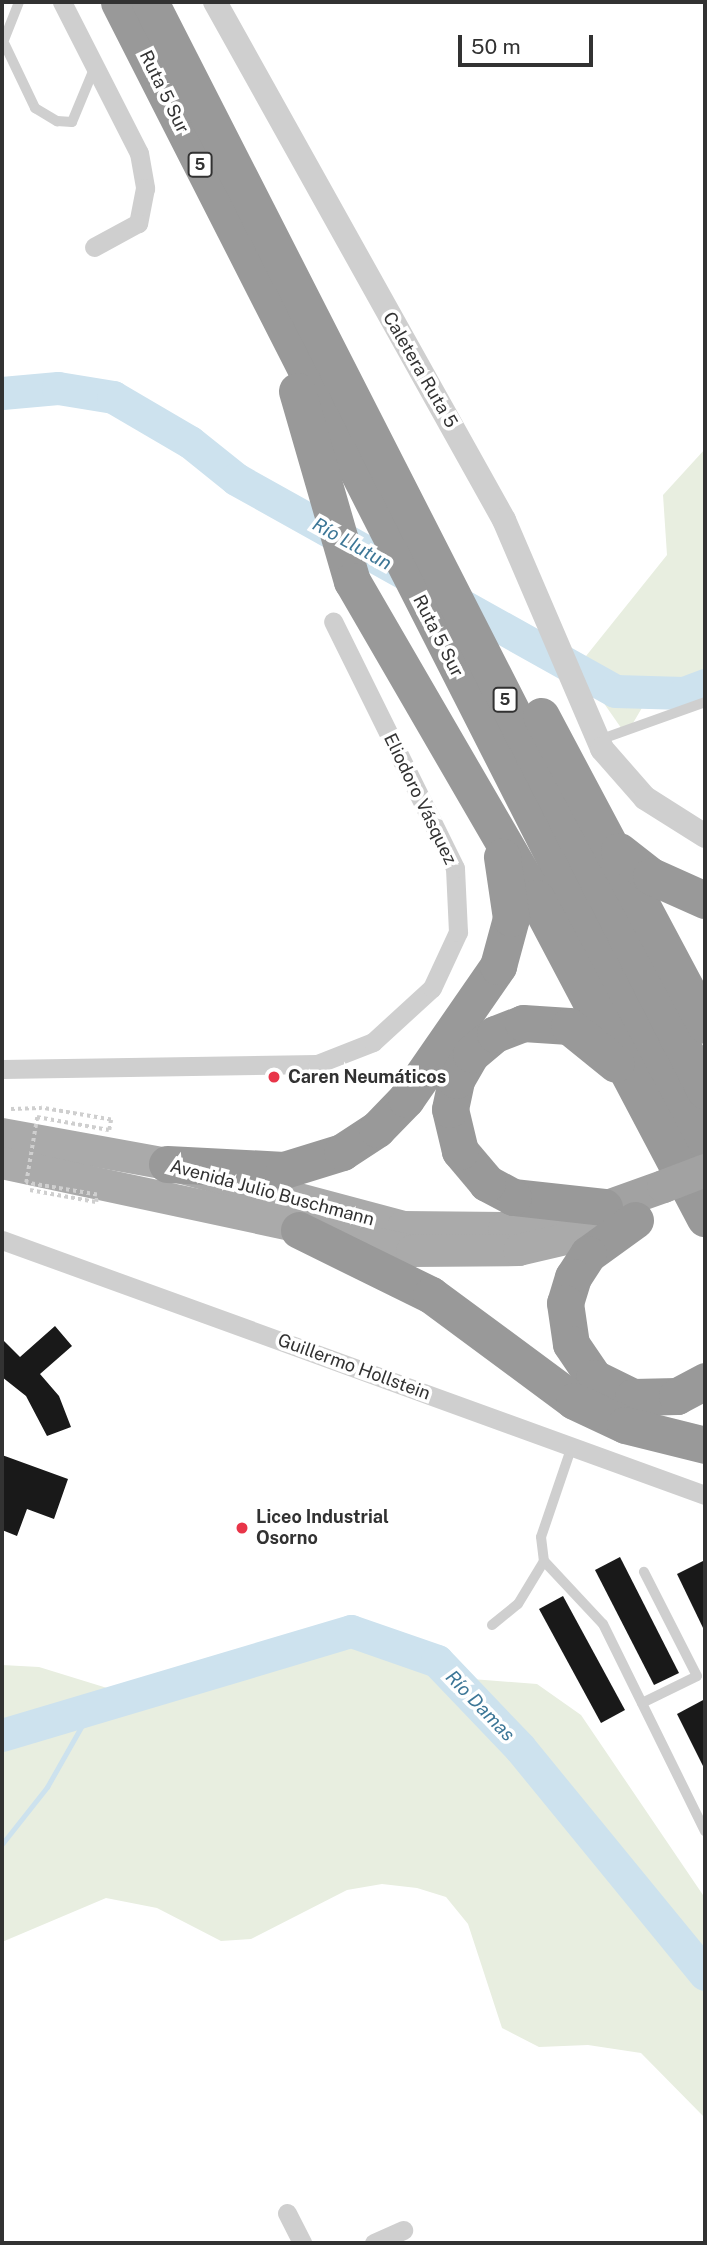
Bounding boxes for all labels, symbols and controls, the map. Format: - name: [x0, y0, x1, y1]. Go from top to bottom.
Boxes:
- scale bar: [462, 21, 597, 65]
- text: 50 m: [471, 34, 521, 59]
- street label: Ruta 5 Sur: [135, 47, 193, 137]
- road number: 5: [186, 153, 214, 178]
- street label: Caletera Ruta 5: [378, 308, 462, 432]
- water label: Río Llutun: [308, 513, 396, 575]
- street label: Ruta 5 Sur: [408, 591, 468, 681]
- road number: 5: [491, 688, 519, 712]
- street label: Eliodoro Vásquez: [379, 730, 461, 868]
- place label: Caren Neumáticos: [288, 1066, 446, 1088]
- marker: Caren Neumáticos: [266, 1069, 282, 1085]
- street label: Avenida Julio Buschmann: [168, 1155, 376, 1231]
- street label: Guillermo Hollstein: [275, 1329, 433, 1405]
- place label: Liceo Industrial Osorno: [256, 1507, 389, 1550]
- marker: Liceo Industrial Osorno: [234, 1520, 250, 1536]
- water label: Río Damas: [441, 1666, 519, 1746]

